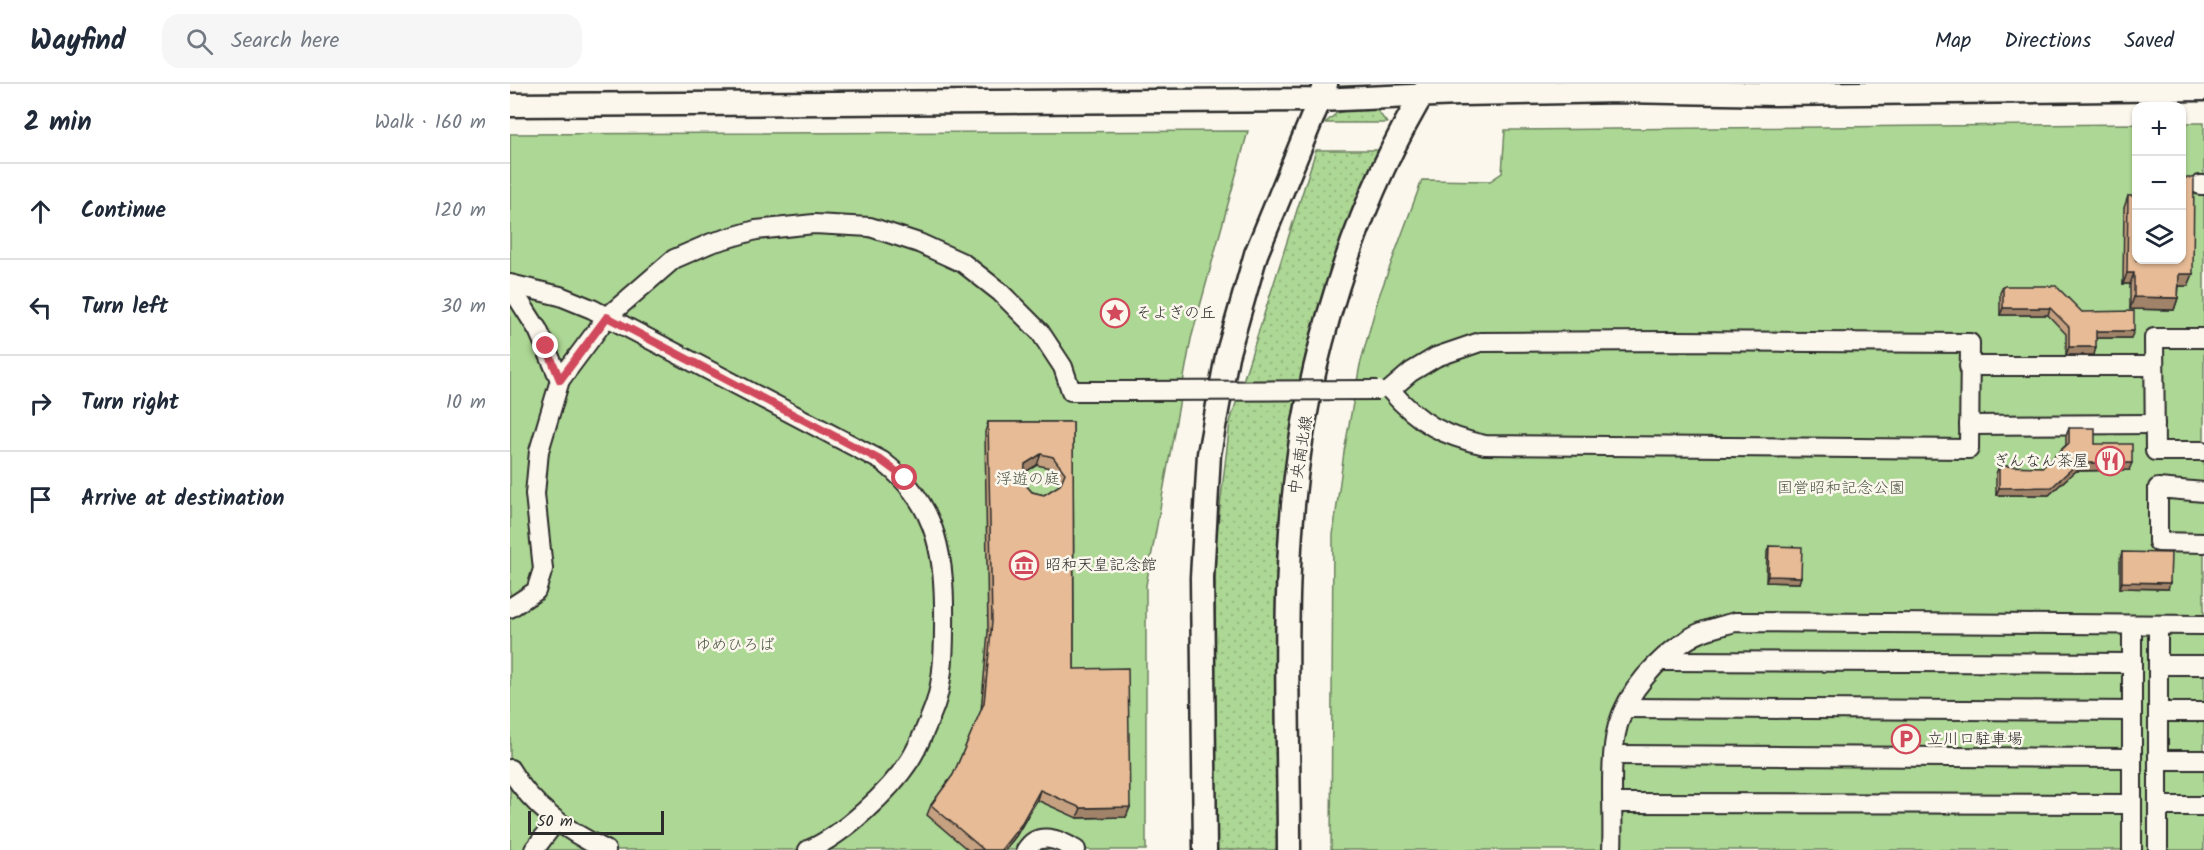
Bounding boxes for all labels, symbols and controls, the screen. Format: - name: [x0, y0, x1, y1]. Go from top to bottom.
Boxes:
- search box: [162, 14, 582, 68]
- text: Wayfind: [30, 19, 126, 64]
- text: Search here: [231, 24, 339, 59]
- icon: search: [183, 25, 216, 58]
- text: Map: [1935, 25, 1971, 58]
- text: Directions: [2004, 25, 2091, 58]
- text: Saved: [2124, 25, 2174, 58]
- text: 2 min: [24, 102, 92, 144]
- map controls: [2132, 102, 2186, 264]
- button: +: [2132, 102, 2186, 156]
- text: Walk · 160 m: [375, 107, 486, 139]
- button: −: [2132, 156, 2186, 210]
- text: Continue: [81, 194, 166, 229]
- icon: ahead: [24, 195, 57, 228]
- text: 120 m: [434, 195, 486, 227]
- button: layers: [2132, 210, 2186, 264]
- text: Turn left: [81, 290, 168, 325]
- icon: left: [24, 291, 57, 324]
- text: 30 m: [441, 291, 486, 323]
- place icon: そよぎの丘: [1099, 297, 1131, 329]
- place label: そよぎの丘: [1136, 301, 1216, 326]
- route end: [532, 332, 558, 358]
- text: Turn right: [81, 386, 179, 421]
- icon: right: [24, 387, 57, 420]
- text: 10 m: [446, 387, 486, 419]
- street label: 中央南北線: [1282, 414, 1320, 496]
- restaurant icon: ぎんなん茶屋: [2094, 445, 2126, 477]
- place label: ぎんなん茶屋: [1993, 449, 2089, 474]
- route start: [891, 464, 917, 490]
- park label: 浮遊の庭: [996, 467, 1060, 492]
- park label: 国営昭和記念公園: [1777, 476, 1905, 501]
- text: Arrive at destination: [81, 482, 284, 517]
- icon: arrive: [24, 483, 57, 516]
- museum icon: 昭和天皇記念館: [1008, 549, 1040, 581]
- place label: 昭和天皇記念館: [1045, 553, 1157, 578]
- park label: ゆめひろば: [695, 633, 775, 658]
- parking icon: 立川口駐車場: [1890, 723, 1922, 755]
- place label: 立川口駐車場: [1927, 727, 2023, 752]
- scale bar: [528, 808, 664, 836]
- text: 50 m: [537, 809, 573, 834]

